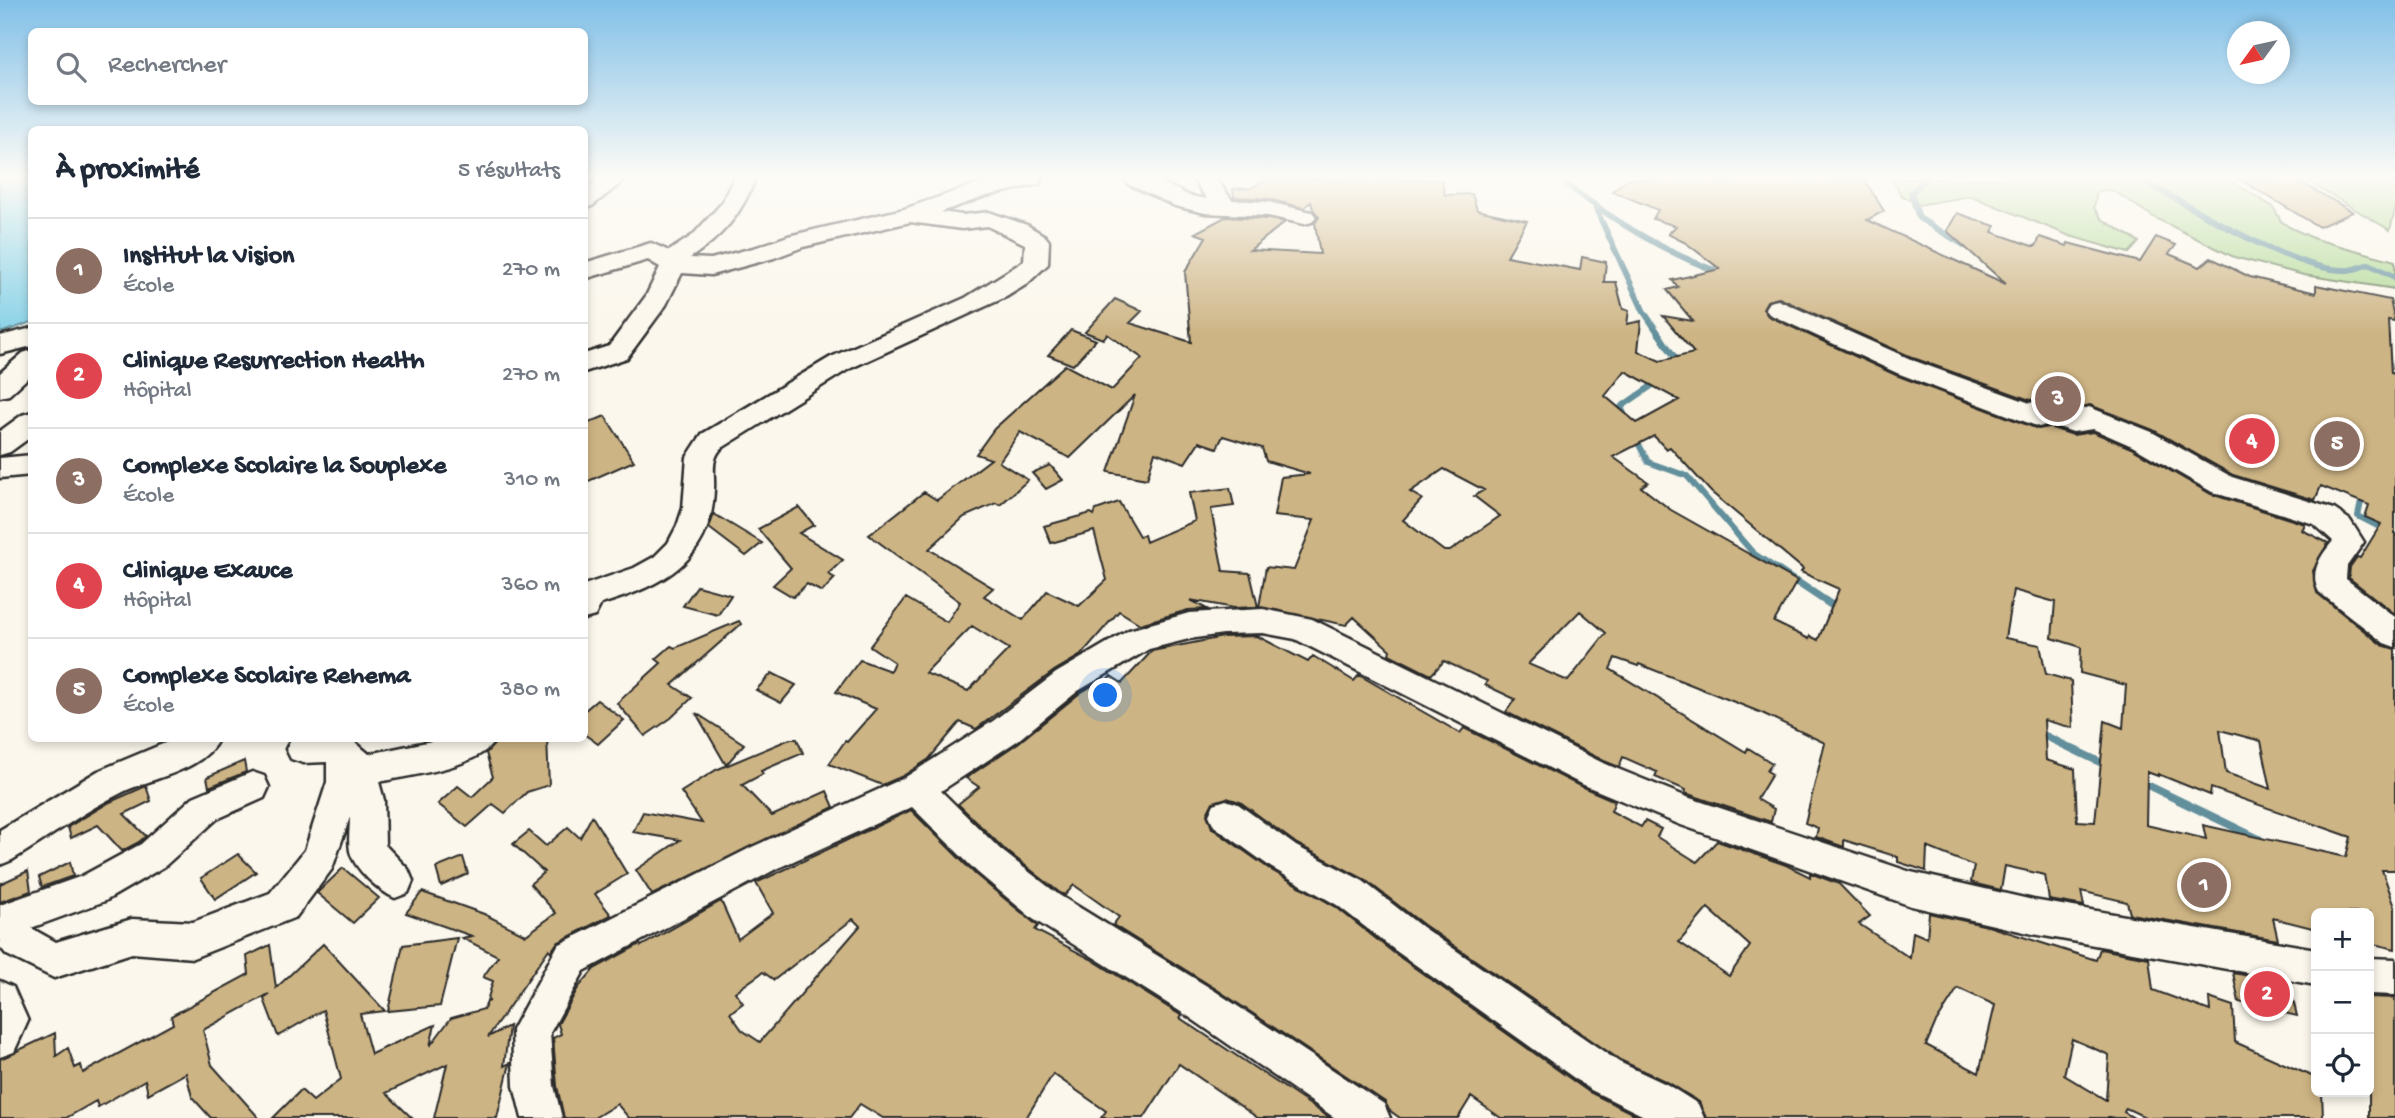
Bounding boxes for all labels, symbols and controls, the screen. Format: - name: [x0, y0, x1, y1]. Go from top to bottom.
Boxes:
- north arrow: [2227, 21, 2290, 84]
- search box: [28, 28, 588, 105]
- icon: search: [52, 48, 90, 86]
- text: Rechercher: [108, 51, 226, 82]
- text: À proximité: [56, 154, 200, 189]
- text: 5 résultats: [458, 158, 560, 185]
- text: Institut la Vision: [123, 242, 294, 273]
- text: 1: [74, 257, 84, 284]
- text: 270 m: [502, 257, 560, 284]
- text: École: [123, 273, 174, 300]
- text: Clinique Resurrection Health: [123, 347, 425, 378]
- text: 2: [73, 362, 85, 389]
- text: 270 m: [502, 362, 560, 389]
- pin: 3: [2035, 373, 2081, 425]
- text: Hôpital: [123, 378, 192, 405]
- pin: 4: [2229, 415, 2275, 467]
- pin: 5: [2314, 418, 2360, 470]
- text: Complexe Scolaire la Souplexe: [123, 452, 446, 483]
- text: 3: [73, 467, 85, 494]
- text: 310 m: [504, 467, 560, 494]
- text: École: [123, 483, 174, 510]
- text: Clinique Exauce: [123, 557, 293, 588]
- text: 4: [74, 572, 84, 599]
- text: 360 m: [502, 572, 560, 599]
- text: Hôpital: [123, 588, 192, 615]
- text: Complexe Scolaire Rehema: [123, 662, 411, 693]
- text: 5: [73, 677, 85, 704]
- text: 380 m: [501, 677, 560, 704]
- your location: [1088, 678, 1122, 712]
- text: École: [123, 693, 174, 720]
- pin: 1: [2181, 859, 2227, 911]
- map controls: [2311, 908, 2374, 1097]
- button: +: [2311, 908, 2374, 971]
- pin: 2: [2244, 968, 2290, 1020]
- button: −: [2311, 971, 2374, 1034]
- button: locate: [2311, 1034, 2374, 1097]

